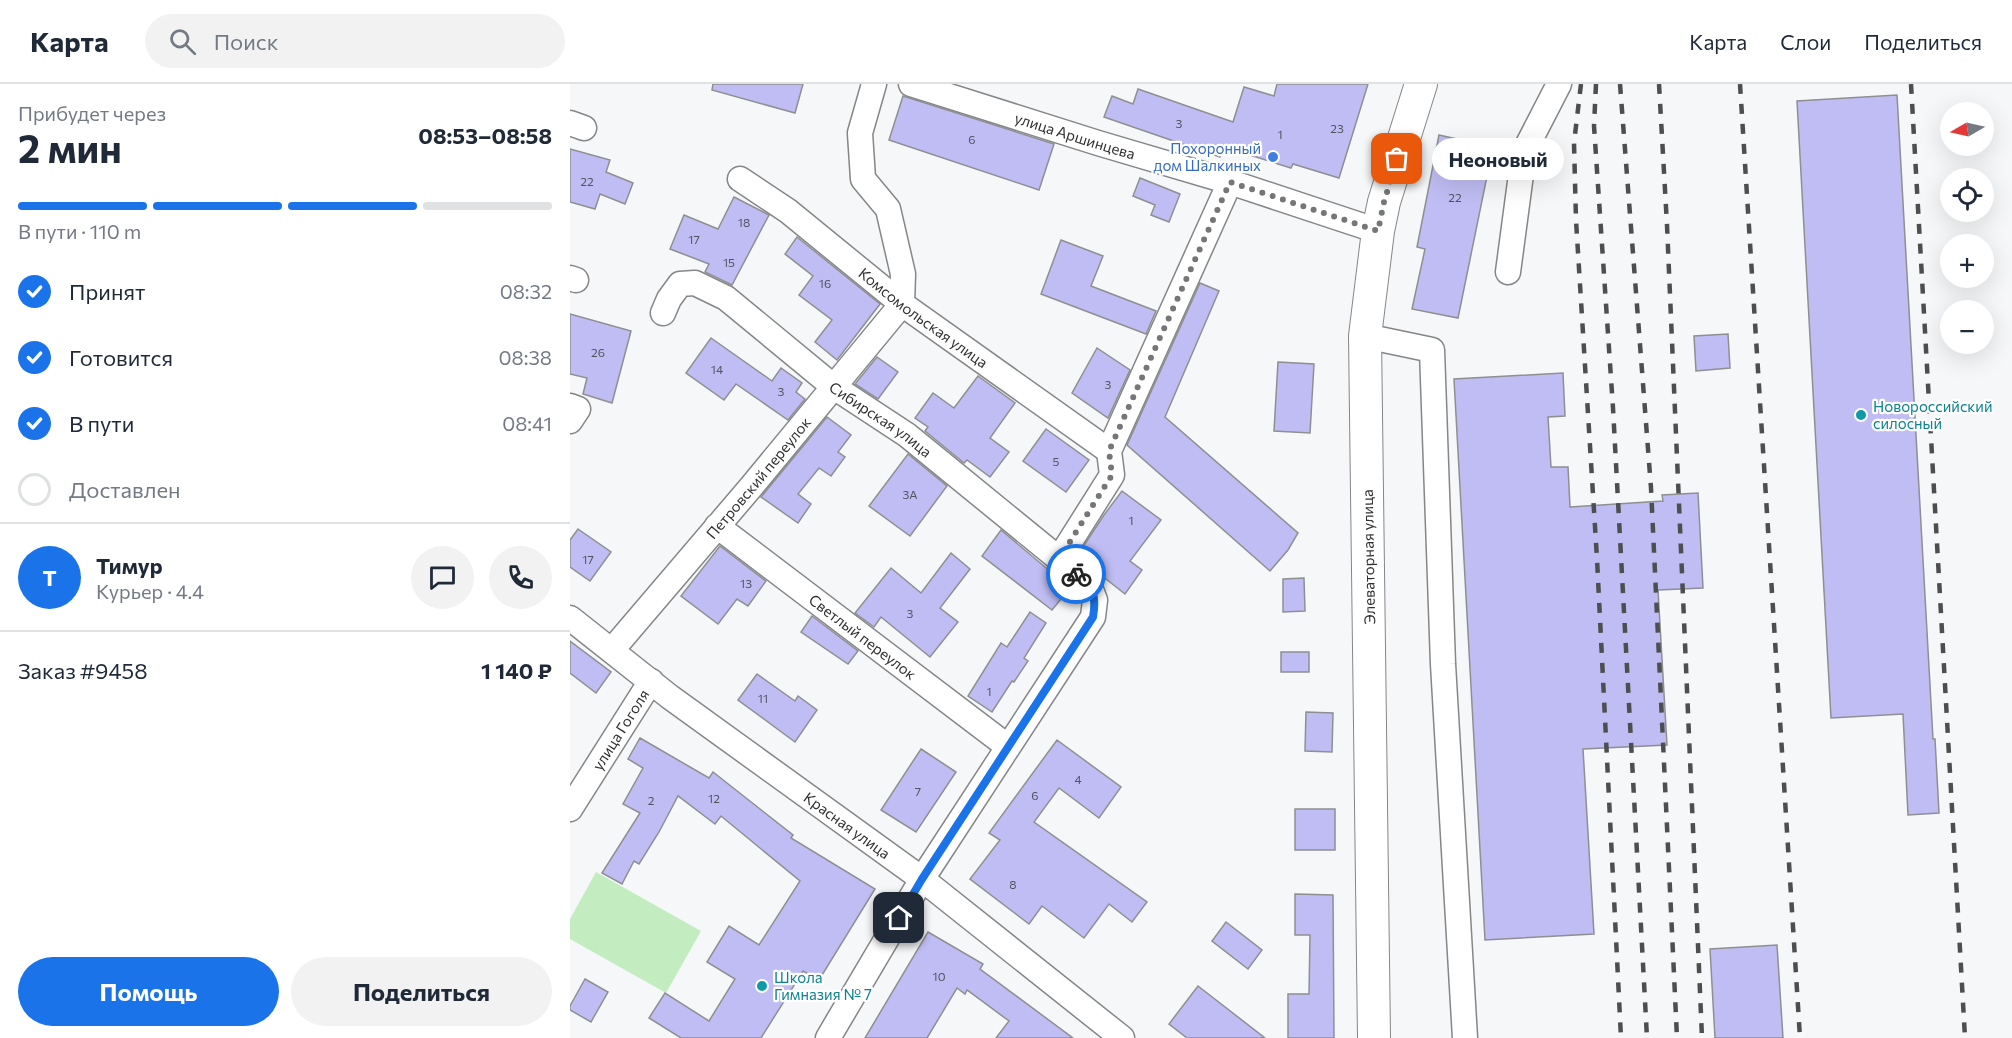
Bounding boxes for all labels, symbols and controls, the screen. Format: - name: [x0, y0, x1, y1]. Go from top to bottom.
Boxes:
- search box: [145, 14, 565, 68]
- text: Карта: [30, 24, 109, 58]
- icon: search: [166, 25, 199, 58]
- text: Поиск: [214, 28, 278, 55]
- text: Карта: [1689, 29, 1747, 54]
- text: Слои: [1780, 29, 1831, 54]
- text: Поделиться: [1864, 29, 1982, 54]
- text: Прибудет через: [18, 101, 166, 125]
- north arrow: [1940, 102, 1994, 156]
- map controls: [1940, 102, 1994, 354]
- street label: улица Аршинцева: [1013, 108, 1137, 163]
- house number: 3: [1176, 116, 1183, 130]
- house number: 23: [1330, 121, 1344, 135]
- text: 08:53–08:58: [418, 122, 552, 149]
- text: 2 мин: [18, 123, 122, 171]
- house number: 1: [1277, 127, 1283, 141]
- house number: 6: [968, 132, 976, 146]
- pin: [1371, 133, 1422, 184]
- callout: Неоновый: [1433, 138, 1565, 180]
- place label: Похоронный дом Шалкиных: [1154, 139, 1261, 174]
- icon: bag: [1380, 142, 1413, 175]
- text: Неоновый: [1448, 147, 1548, 171]
- marker: Похоронный дом Шалкиных: [1266, 150, 1280, 164]
- button: locate: [1940, 168, 1994, 222]
- house number: 22: [580, 174, 594, 188]
- house number: 22: [1448, 190, 1462, 204]
- house number: 18: [738, 215, 750, 229]
- text: В пути · 110 m: [18, 219, 141, 243]
- house number: 17: [688, 232, 700, 246]
- button: +: [1940, 234, 1994, 288]
- house number: 15: [723, 255, 735, 269]
- street label: Комсомольская улица: [855, 264, 992, 371]
- icon: check: [18, 275, 51, 308]
- house number: 16: [819, 276, 831, 290]
- text: Принят: [69, 278, 145, 305]
- text: 08:32: [500, 279, 552, 303]
- button: −: [1940, 300, 1994, 354]
- icon: check: [18, 341, 51, 374]
- text: Готовится: [69, 344, 173, 371]
- text: 08:38: [499, 345, 552, 369]
- house number: 26: [591, 345, 605, 359]
- house number: 14: [711, 362, 723, 376]
- house number: 3: [1105, 377, 1112, 391]
- street label: Сибирская улица: [826, 378, 936, 461]
- house number: 3: [778, 384, 785, 398]
- place label: Новороссийский силосный: [1873, 397, 1993, 432]
- icon: check: [18, 407, 51, 440]
- marker: Новороссийский силосный: [1854, 408, 1868, 422]
- text: В пути: [69, 410, 134, 437]
- text: 08:41: [502, 411, 552, 435]
- street label: Петровский переулок: [702, 413, 814, 542]
- house number: 5: [1053, 454, 1060, 468]
- text: Доставлен: [69, 476, 181, 503]
- house number: 3А: [903, 487, 917, 501]
- street label: Элеваторная улица: [1358, 489, 1378, 625]
- house number: 1: [1128, 513, 1134, 527]
- courier: [1046, 544, 1106, 604]
- button: chat: [411, 546, 474, 609]
- button: phone: [489, 546, 552, 609]
- text: Тимур: [96, 552, 163, 579]
- house number: 17: [582, 552, 594, 566]
- icon: bike: [1060, 558, 1093, 591]
- text: Т: [42, 564, 57, 591]
- house number: 13: [740, 576, 752, 590]
- text: Курьер · 4.4: [96, 579, 204, 603]
- street label: Светлый переулок: [806, 590, 920, 683]
- house number: 3: [907, 606, 914, 620]
- text: Заказ #9458: [18, 657, 148, 684]
- text: 1 140 ₽: [481, 657, 552, 684]
- house number: 1: [986, 684, 992, 698]
- street label: улица Гоголя: [588, 686, 653, 773]
- house number: 11: [758, 691, 768, 705]
- house number: 4: [1074, 772, 1082, 786]
- house number: 7: [915, 784, 921, 798]
- street label: Красная улица: [800, 788, 894, 862]
- house number: 6: [1031, 788, 1039, 802]
- house number: 12: [708, 791, 720, 805]
- house number: 2: [648, 793, 655, 807]
- house number: 8: [1009, 877, 1017, 891]
- pin: [873, 892, 924, 943]
- icon: home: [882, 901, 915, 934]
- button: Помощь: [18, 957, 279, 1026]
- button: Поделиться: [291, 957, 552, 1026]
- place label: Школа Гимназия № 7: [774, 968, 872, 1003]
- house number: 10: [933, 969, 946, 983]
- marker: Школа Гимназия № 7: [755, 979, 769, 993]

